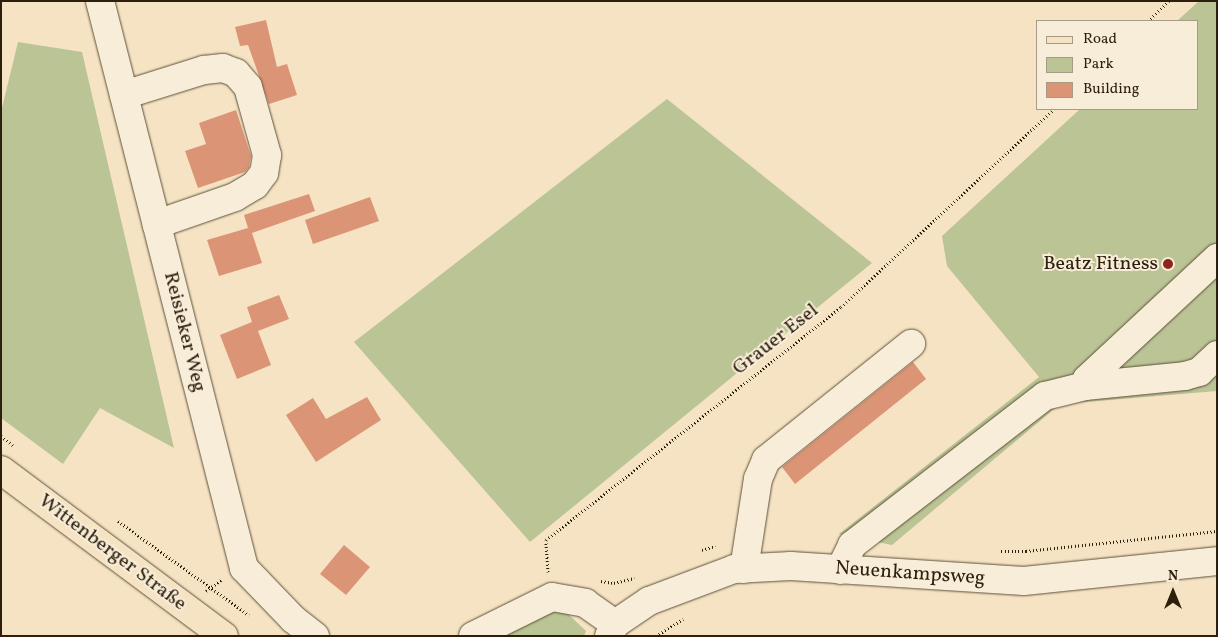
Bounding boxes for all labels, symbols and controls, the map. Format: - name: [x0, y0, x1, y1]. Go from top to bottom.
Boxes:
- legend: [1036, 20, 1198, 110]
- text: Road: [1083, 29, 1117, 50]
- text: Park: [1083, 54, 1114, 75]
- text: Building: [1083, 79, 1139, 100]
- place label: Beatz Fitness: [1043, 252, 1158, 276]
- marker: Beatz Fitness: [1162, 258, 1174, 270]
- street label: Reisieker Weg: [157, 269, 211, 395]
- street label: Grauer Esel: [728, 299, 824, 381]
- street label: Wittenberger Straße: [33, 489, 191, 617]
- street label: Neuenkampsweg: [834, 557, 986, 591]
- north arrow: [1148, 567, 1198, 617]
- text: N: [1168, 567, 1178, 586]

